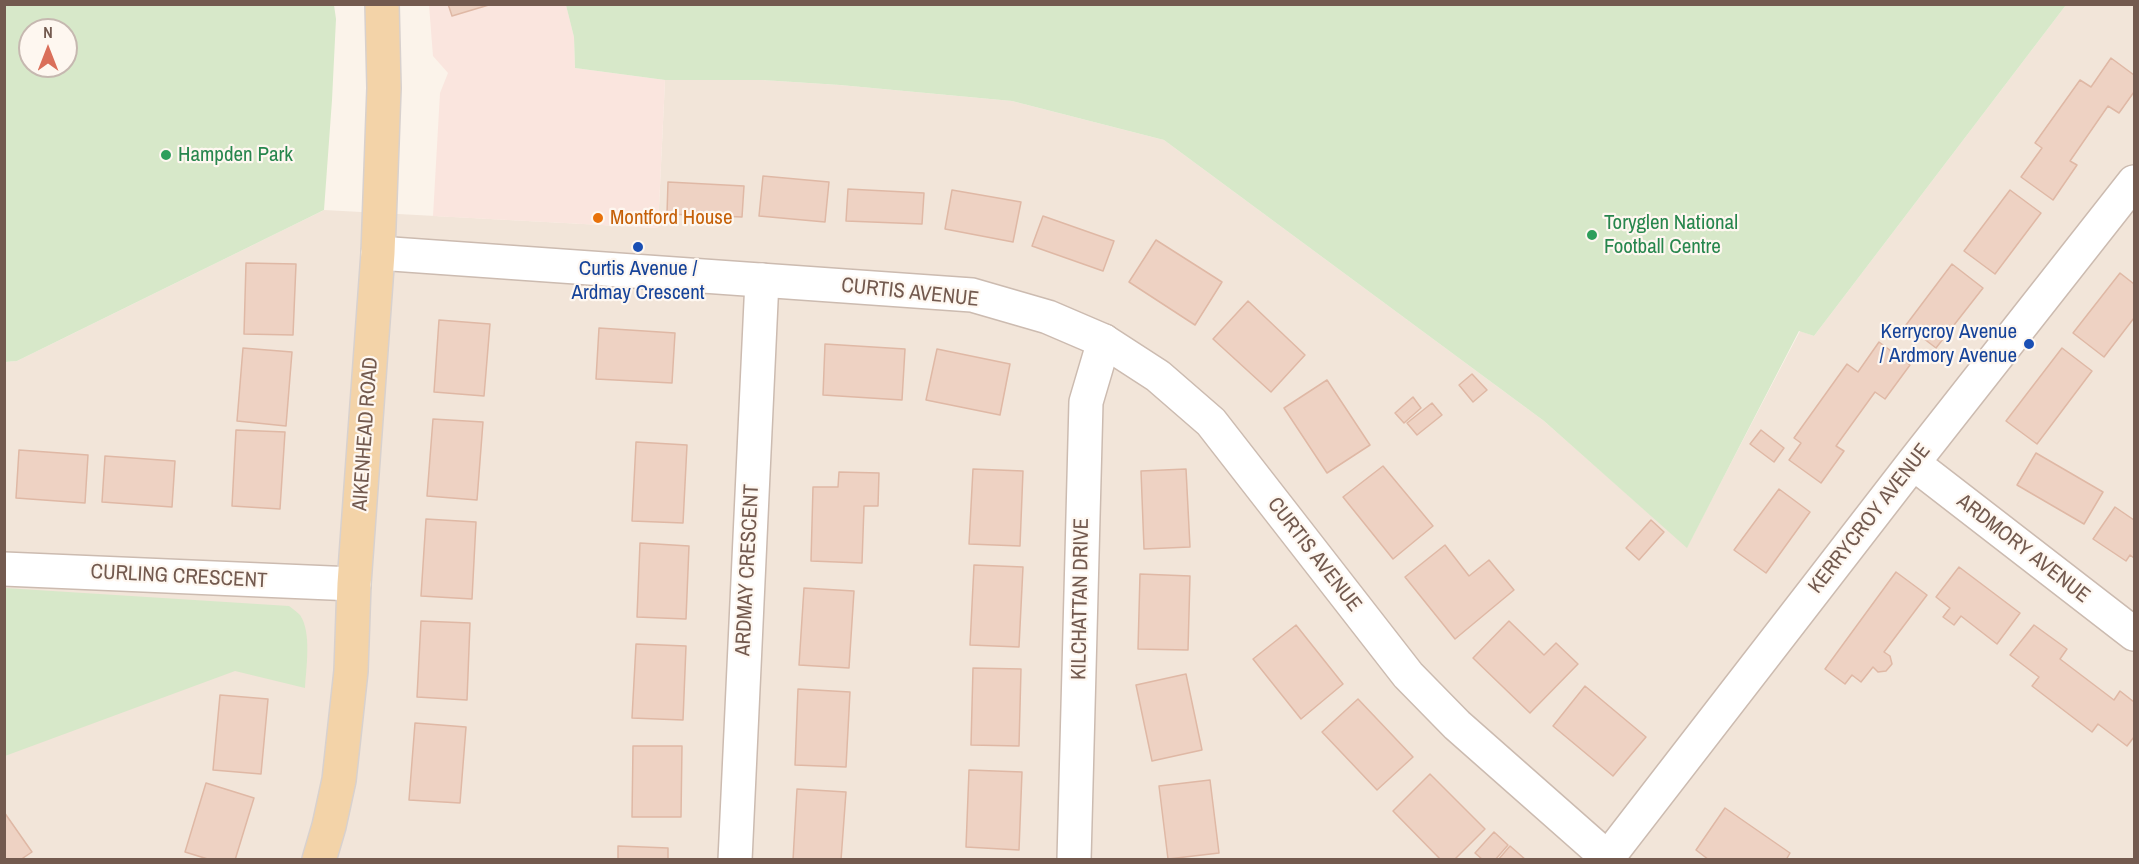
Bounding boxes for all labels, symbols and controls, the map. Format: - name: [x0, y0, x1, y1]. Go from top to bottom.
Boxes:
- north arrow: [18, 18, 78, 78]
- text: N: [43, 21, 53, 43]
- place label: Hampden Park: [178, 142, 293, 168]
- marker: Hampden Park: [159, 148, 173, 162]
- place label: Montford House: [610, 205, 733, 231]
- place label: Toryglen National Football Centre: [1604, 210, 1738, 260]
- marker: Montford House: [591, 211, 605, 225]
- marker: Toryglen National Football Centre: [1585, 228, 1599, 242]
- marker: Curtis Avenue / Ardmay Crescent: [631, 240, 645, 254]
- place label: Curtis Avenue / Ardmay Crescent: [571, 256, 705, 306]
- street label: CURTIS AVENUE: [840, 273, 980, 313]
- place label: Kerrycroy Avenue / Ardmory Avenue: [1879, 319, 2017, 369]
- marker: Kerrycroy Avenue / Ardmory Avenue: [2022, 337, 2036, 351]
- street label: AIKENHEAD ROAD: [348, 356, 384, 512]
- street label: KERRYCROY AVENUE: [1804, 439, 1936, 599]
- street label: ARDMAY CRESCENT: [731, 484, 765, 656]
- street label: ARDMORY AVENUE: [1951, 489, 2095, 609]
- street label: CURTIS AVENUE: [1262, 493, 1366, 617]
- street label: KILCHATTAN DRIVE: [1067, 518, 1095, 680]
- street label: CURLING CRESCENT: [90, 560, 268, 594]

